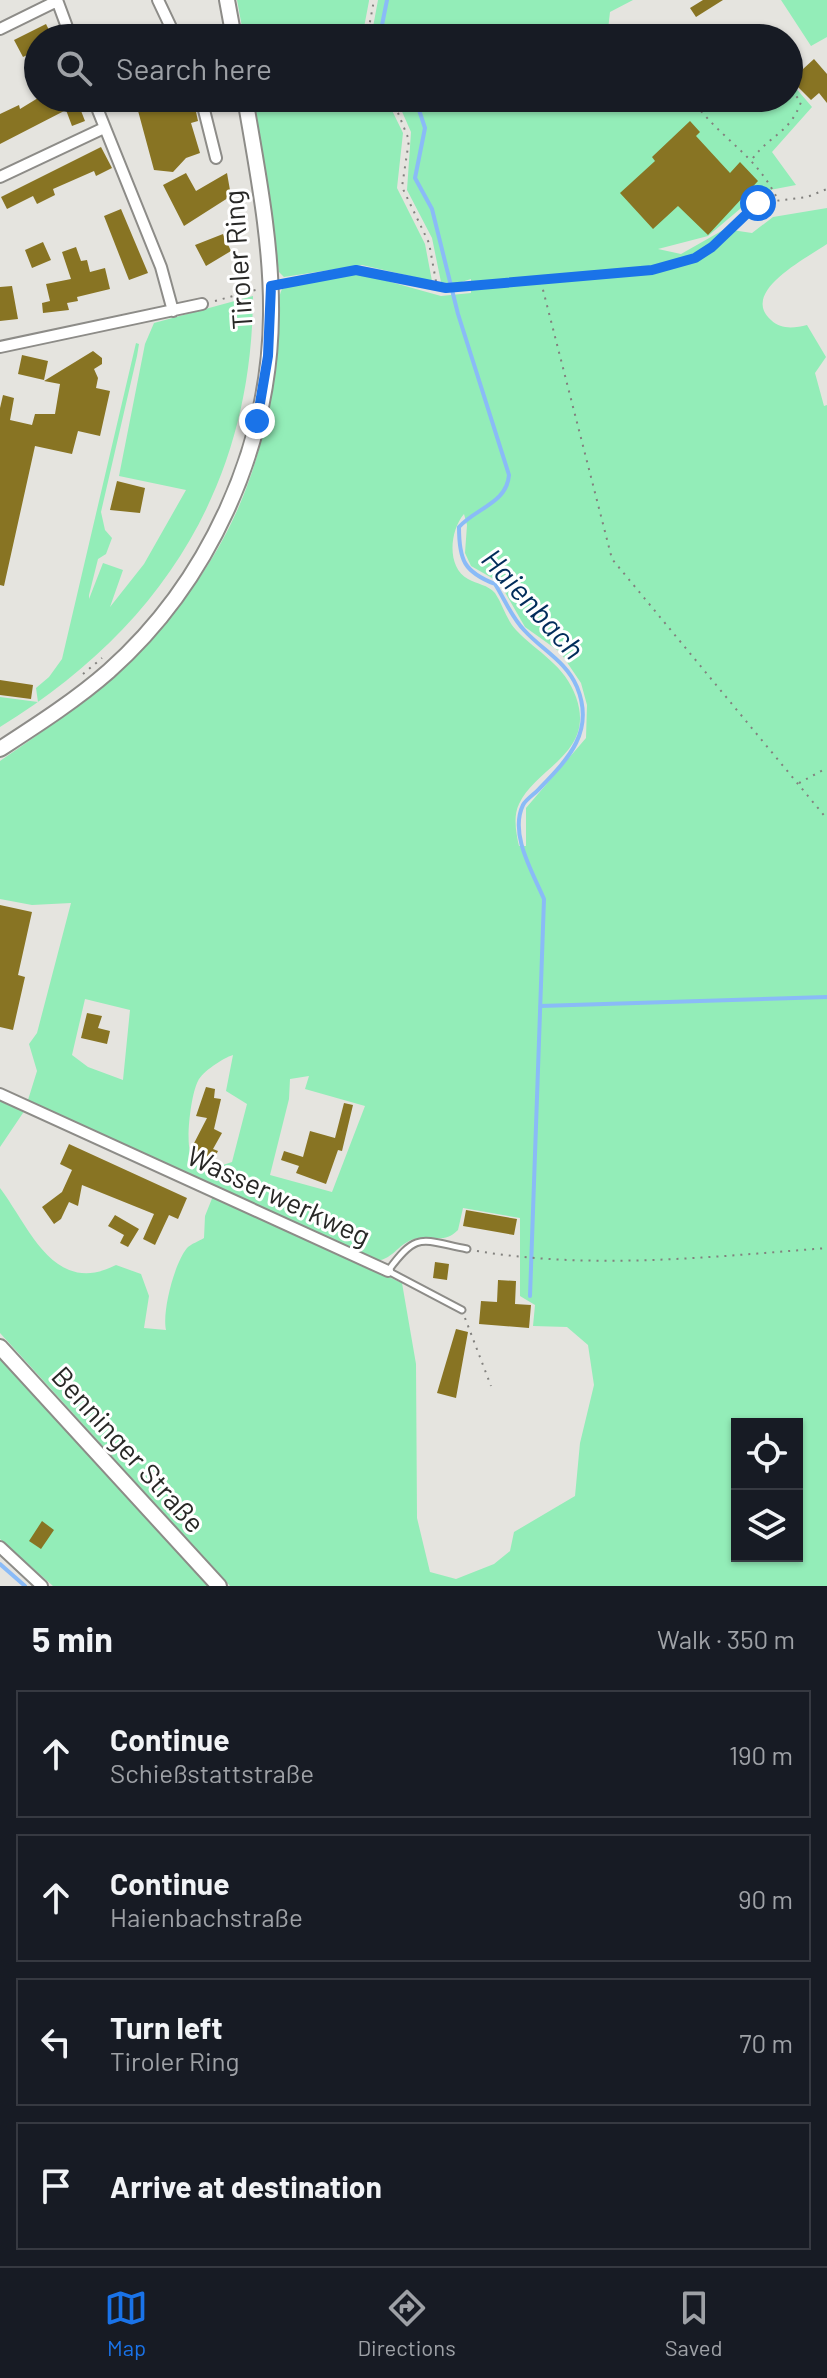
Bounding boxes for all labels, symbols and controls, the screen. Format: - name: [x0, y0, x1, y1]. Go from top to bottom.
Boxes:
- search box: [24, 24, 803, 112]
- icon: search: [52, 46, 96, 90]
- text: Search here: [116, 50, 272, 86]
- route start: [740, 185, 776, 221]
- street label: Tiroler Ring: [215, 189, 259, 331]
- route end: [239, 403, 275, 439]
- water label: Haienbach: [475, 540, 593, 666]
- street label: Wasserwerkweg: [182, 1138, 376, 1252]
- street label: Benninger Straße: [45, 1359, 213, 1539]
- map controls: [731, 1418, 803, 1562]
- button: locate: [731, 1418, 803, 1490]
- button: layers: [731, 1490, 803, 1562]
- text: 5 min: [32, 1618, 113, 1659]
- text: Walk · 350 m: [657, 1623, 795, 1654]
- text: Continue: [110, 1721, 230, 1757]
- icon: ahead: [34, 1732, 78, 1776]
- text: 190 m: [729, 1739, 793, 1770]
- text: Schießstattstraße: [110, 1757, 314, 1788]
- text: Continue: [110, 1865, 230, 1901]
- icon: ahead: [34, 1876, 78, 1920]
- text: 90 m: [738, 1883, 793, 1914]
- text: Haienbachstraße: [110, 1901, 303, 1932]
- text: Turn left: [110, 2009, 223, 2045]
- icon: left: [34, 2020, 78, 2064]
- text: 70 m: [739, 2027, 793, 2058]
- text: Tiroler Ring: [110, 2045, 240, 2076]
- icon: arrive: [34, 2164, 78, 2208]
- text: Arrive at destination: [110, 2168, 382, 2204]
- tab: Map: [104, 2286, 148, 2360]
- tab: Directions: [357, 2286, 456, 2360]
- tab: Saved: [665, 2286, 722, 2360]

